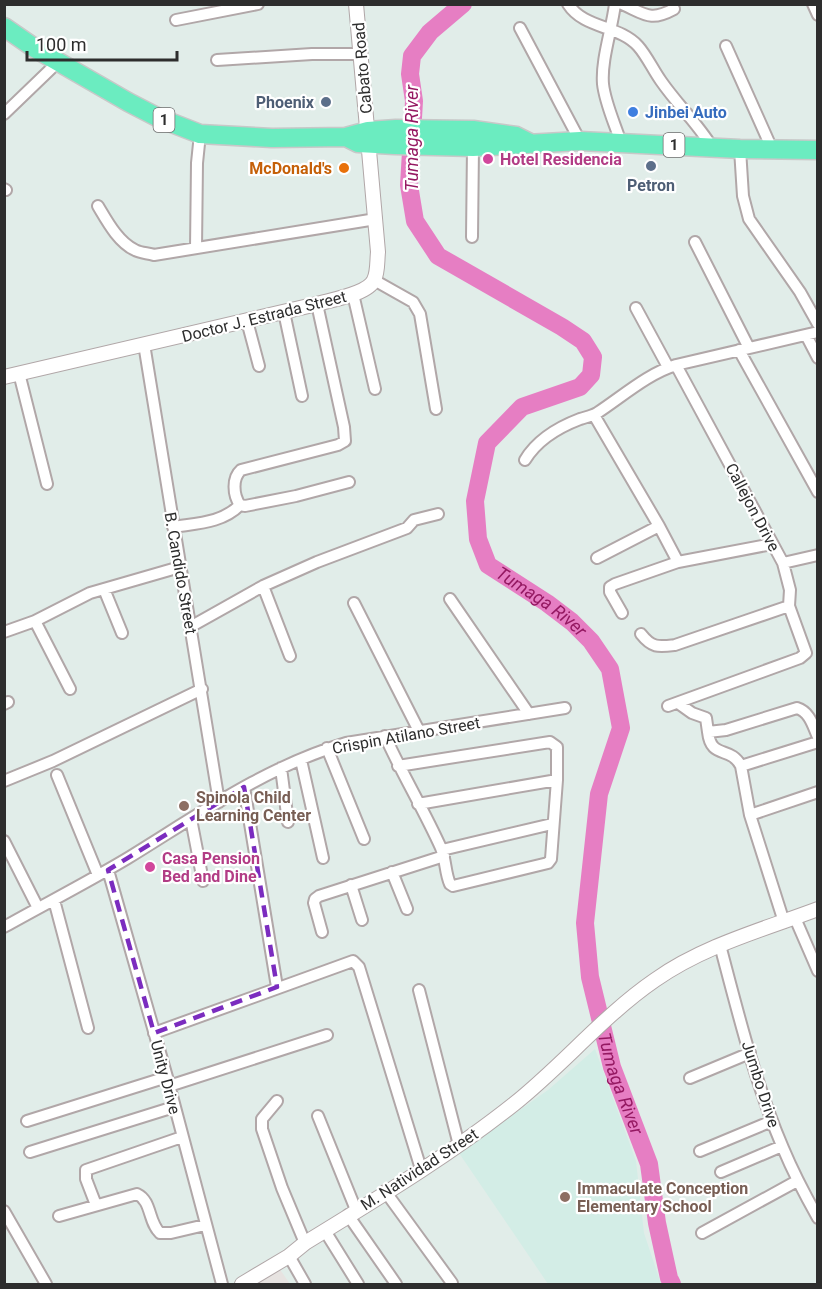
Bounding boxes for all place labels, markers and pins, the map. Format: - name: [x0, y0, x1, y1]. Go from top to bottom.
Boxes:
- place label: Phoenix: [256, 93, 315, 112]
- marker: Phoenix: [319, 95, 333, 109]
- place label: Jinbei Auto: [645, 103, 727, 122]
- marker: Jinbei Auto: [626, 105, 640, 119]
- place label: Hotel Residencia: [500, 150, 622, 169]
- marker: Hotel Residencia: [481, 152, 495, 166]
- place label: McDonald's: [249, 159, 332, 178]
- marker: Petron: [644, 159, 658, 173]
- marker: McDonald's: [337, 161, 351, 175]
- place label: Petron: [627, 176, 675, 195]
- place label: Spinola Child Learning Center: [196, 788, 311, 825]
- marker: Spinola Child Learning Center: [177, 799, 191, 813]
- place label: Casa Pension Bed and Dine: [162, 849, 260, 886]
- marker: Casa Pension Bed and Dine: [143, 860, 157, 874]
- place label: Immaculate Conception Elementary School: [577, 1179, 748, 1216]
- marker: Immaculate Conception Elementary School: [558, 1190, 572, 1204]

